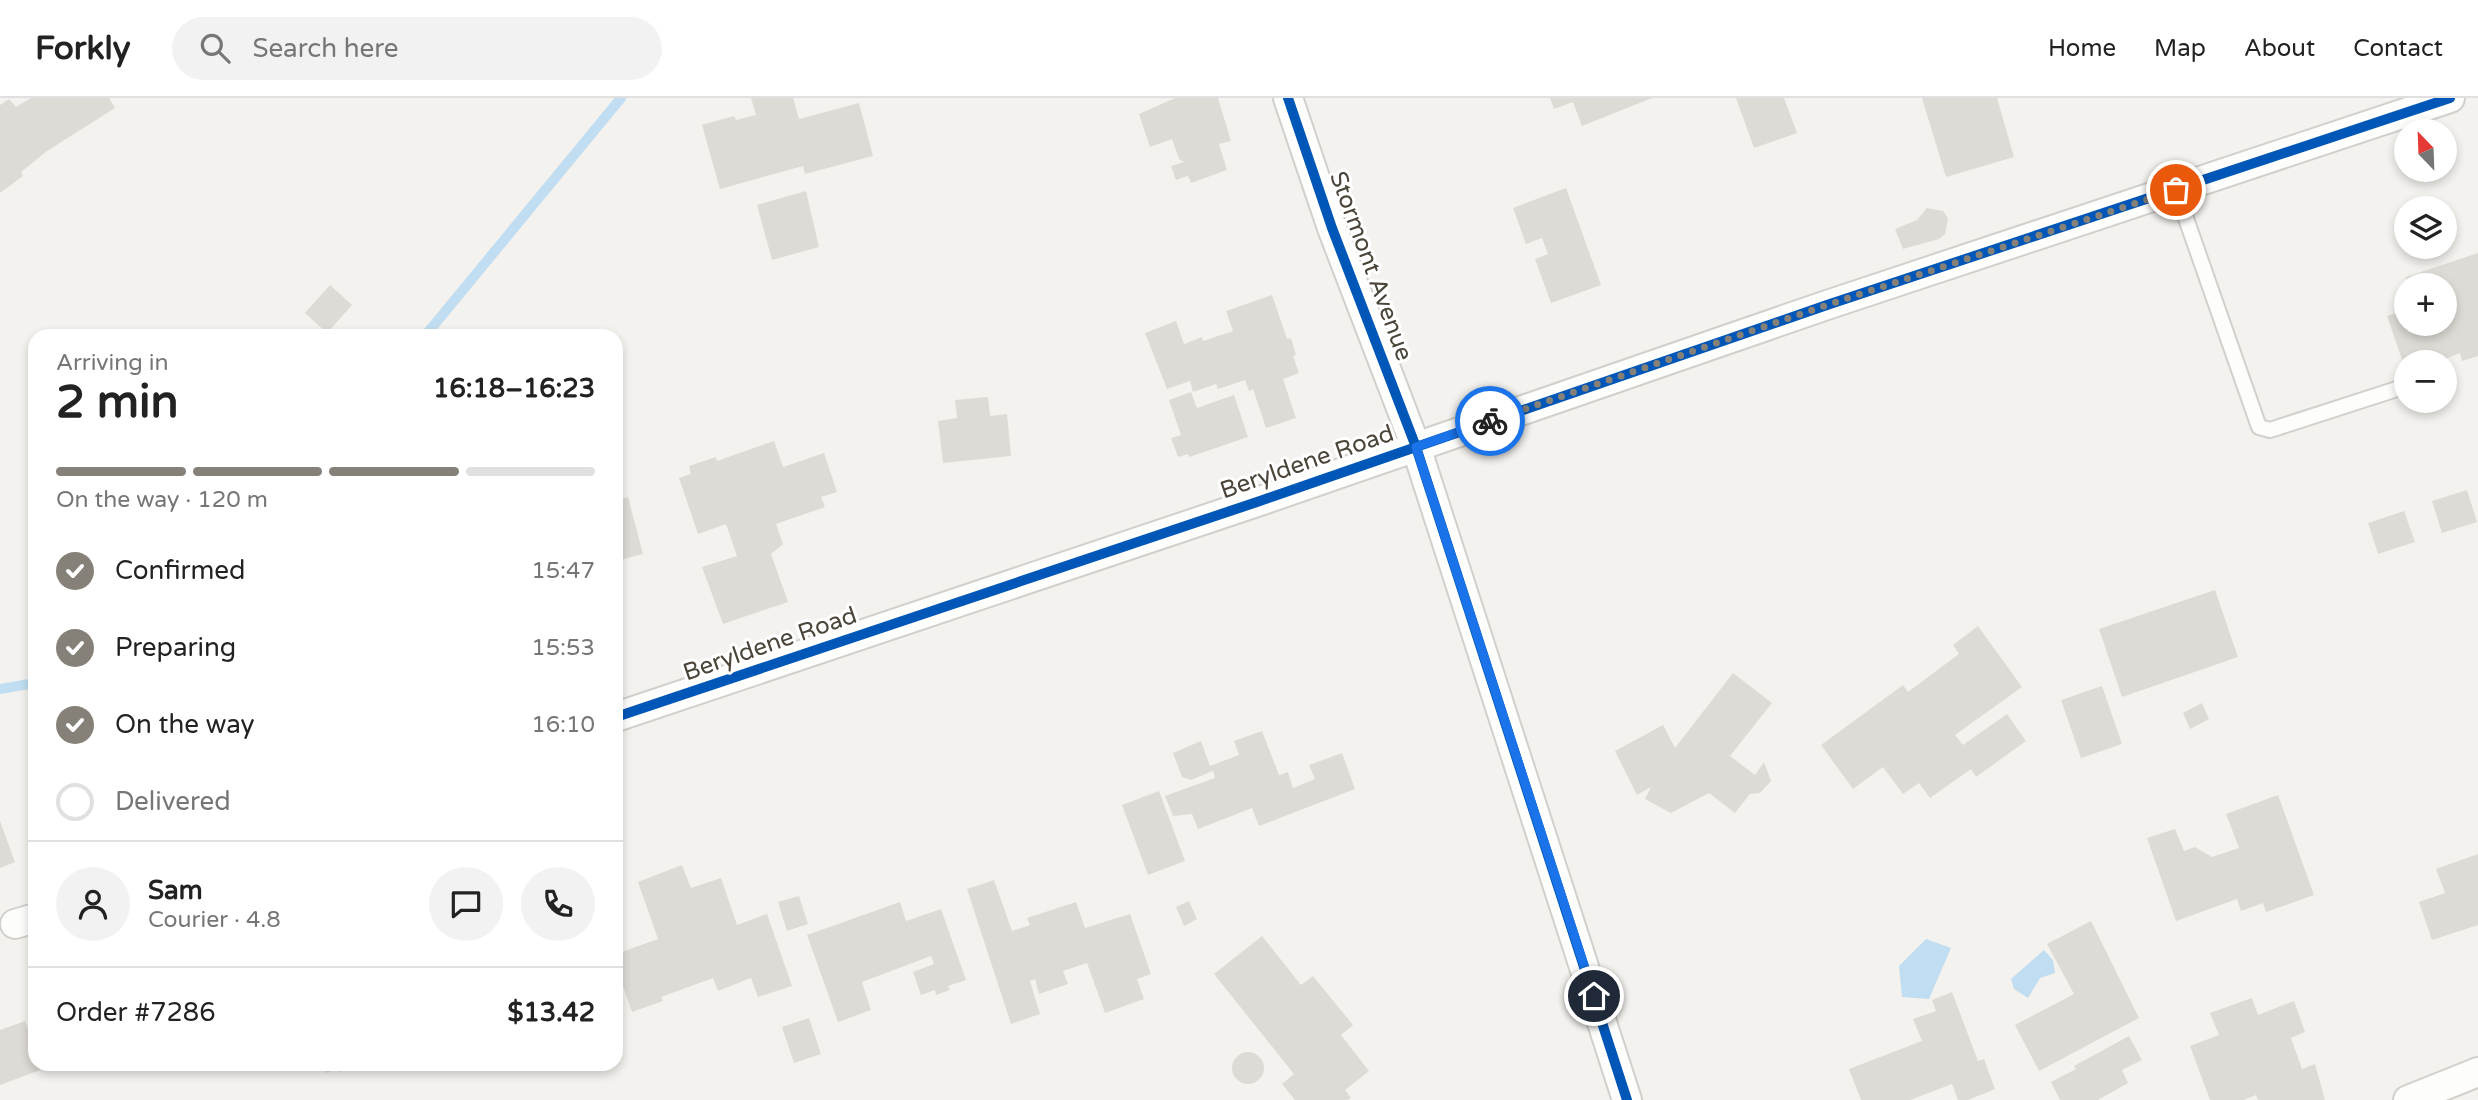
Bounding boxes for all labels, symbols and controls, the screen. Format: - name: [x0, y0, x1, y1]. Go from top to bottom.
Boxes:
- search box: [172, 17, 662, 80]
- text: Forkly: [35, 29, 130, 68]
- icon: search: [196, 29, 234, 67]
- text: Search here: [252, 33, 399, 64]
- text: Home: [2048, 34, 2116, 63]
- text: Map: [2154, 34, 2206, 63]
- text: About: [2244, 34, 2315, 63]
- text: Contact: [2353, 34, 2443, 63]
- north arrow: [2394, 119, 2457, 182]
- map controls: [2394, 119, 2457, 413]
- pin: [2146, 160, 2206, 220]
- street label: Stormont Avenue: [1323, 167, 1419, 365]
- icon: bag: [2157, 171, 2195, 209]
- button: layers: [2394, 196, 2457, 259]
- button: +: [2394, 273, 2457, 336]
- text: Arriving in: [56, 349, 169, 377]
- button: −: [2394, 350, 2457, 413]
- text: 16:18–16:23: [433, 373, 595, 404]
- text: 2 min: [56, 375, 179, 430]
- courier: [1455, 386, 1525, 456]
- icon: bike: [1471, 402, 1509, 440]
- street label: Beryldene Road: [1216, 419, 1398, 505]
- text: On the way · 120 m: [56, 486, 268, 514]
- icon: check: [56, 552, 94, 590]
- text: Confirmed: [115, 555, 245, 586]
- text: 15:47: [531, 557, 595, 585]
- street label: Beryldene Road: [679, 601, 861, 687]
- icon: check: [56, 629, 94, 667]
- text: Preparing: [115, 632, 236, 663]
- text: 15:53: [531, 634, 595, 662]
- icon: check: [56, 706, 94, 744]
- text: On the way: [115, 709, 255, 740]
- text: 16:10: [531, 711, 595, 739]
- text: Delivered: [115, 786, 231, 817]
- button: person: [56, 867, 130, 941]
- button: chat: [429, 867, 503, 941]
- button: phone: [521, 867, 595, 941]
- text: Sam: [148, 875, 203, 906]
- text: Courier · 4.8: [148, 906, 281, 934]
- pin: [1564, 966, 1624, 1026]
- icon: home: [1575, 977, 1613, 1015]
- text: Order #7286: [56, 997, 216, 1028]
- text: $13.42: [507, 997, 595, 1028]

